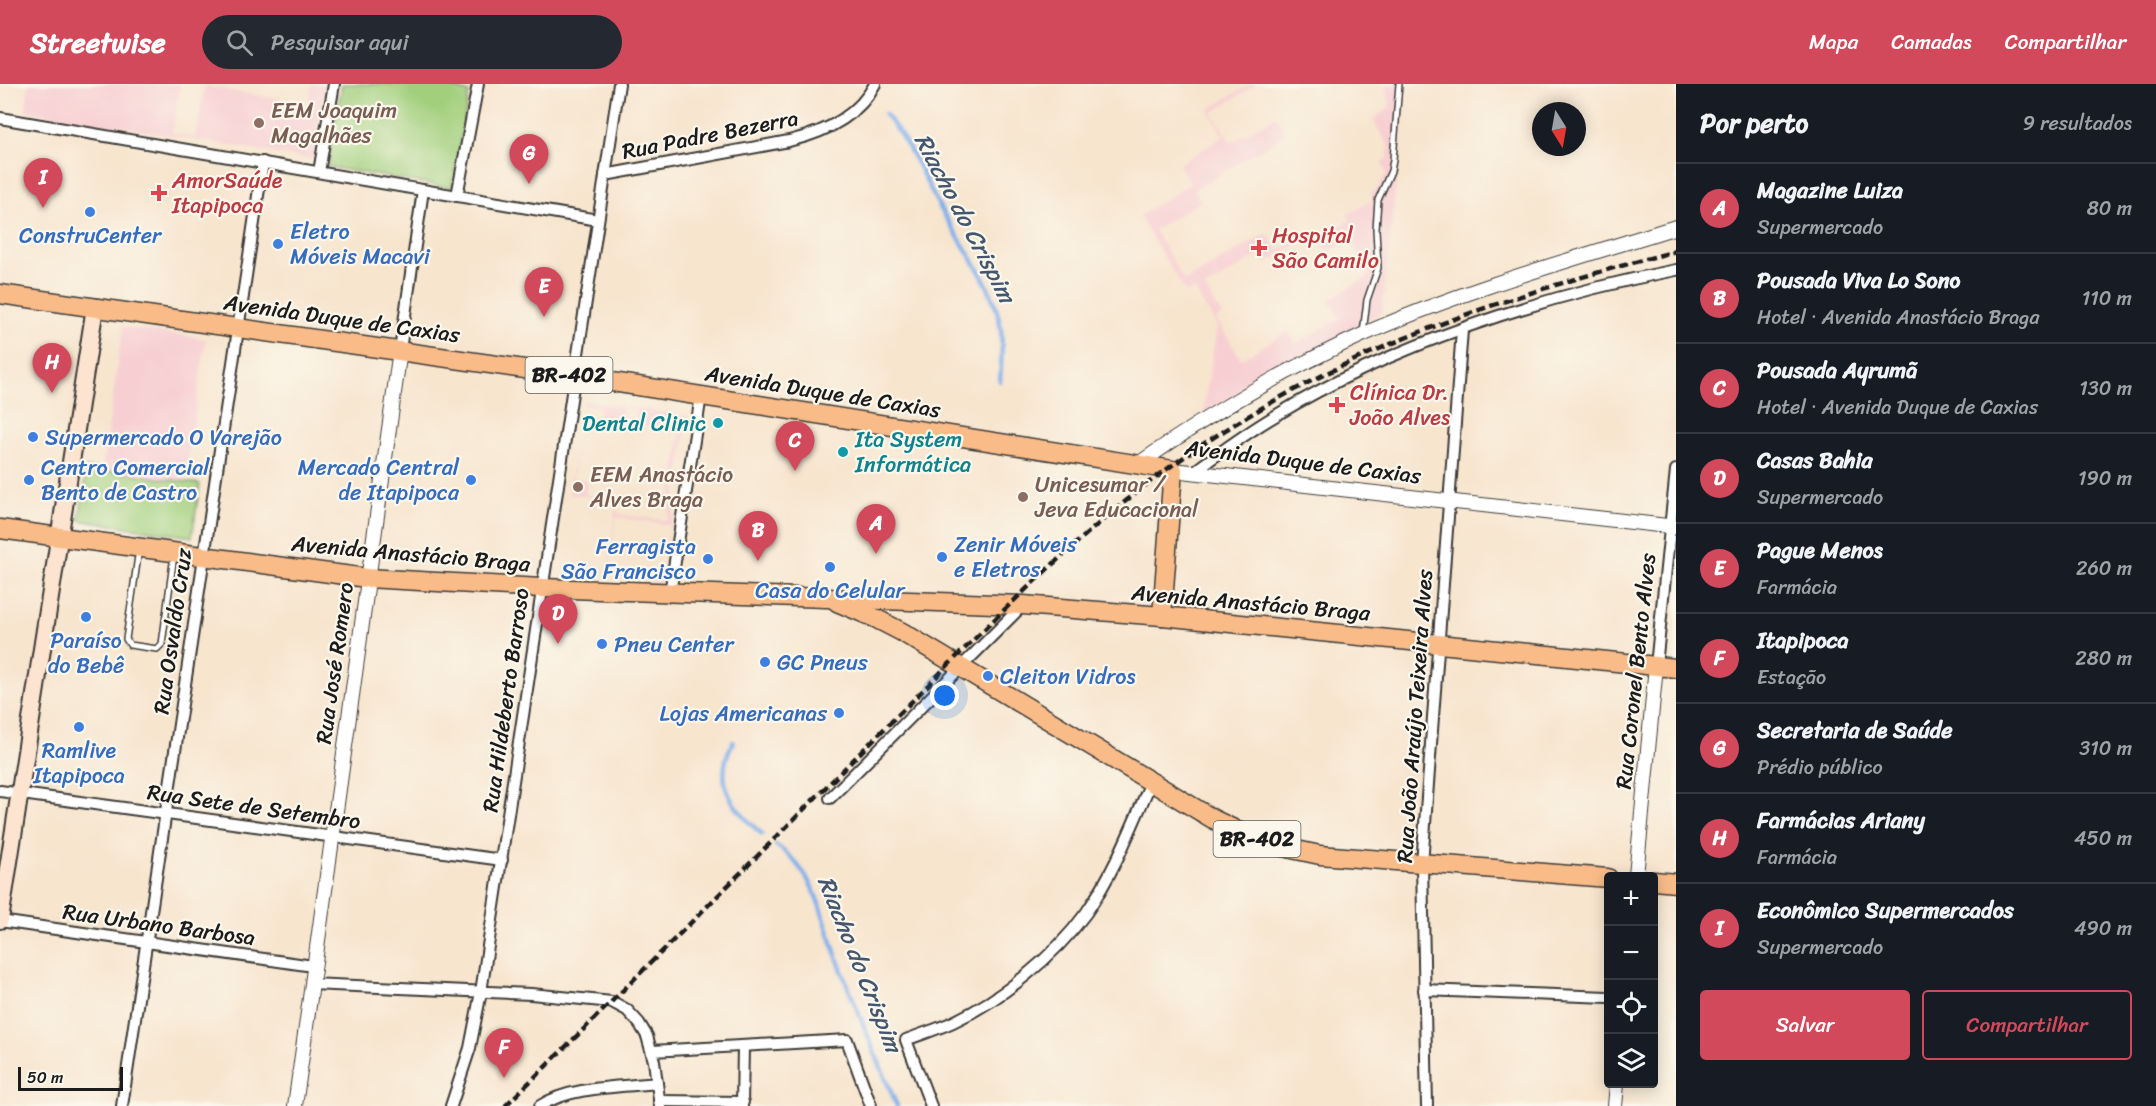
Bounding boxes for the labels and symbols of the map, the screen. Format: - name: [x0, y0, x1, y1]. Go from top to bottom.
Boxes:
- place label: EEM Joaquim Magalhães: [271, 91, 397, 155]
- street label: Rua Padre Bezerra: [618, 98, 802, 171]
- north arrow: [1532, 102, 1586, 156]
- marker: EEM Joaquim Magalhães: [252, 116, 266, 130]
- water label: Riacho do Crispim: [903, 125, 1029, 313]
- pin: G: [510, 135, 548, 184]
- pin: I: [24, 158, 63, 208]
- place label: AmorSaúde Itapipoca: [171, 161, 283, 225]
- marker: AmorSaúde Itapipoca: [150, 184, 168, 202]
- marker: ConstruCenter: [83, 205, 97, 219]
- place label: Eletro Móveis Macavi: [290, 212, 431, 276]
- place label: ConstruCenter: [19, 216, 163, 255]
- place label: Hospital São Camilo: [1272, 216, 1379, 280]
- marker: Eletro Móveis Macavi: [271, 237, 285, 251]
- marker: Hospital São Camilo: [1250, 239, 1268, 257]
- pin: E: [524, 268, 564, 317]
- street label: Avenida Duque de Caxias: [220, 282, 463, 354]
- pin: H: [32, 344, 72, 393]
- street label: Avenida Duque de Caxias: [701, 353, 944, 429]
- road number: BR-402: [526, 357, 612, 393]
- place label: Clínica Dr. João Alves: [1349, 373, 1450, 437]
- marker: Clínica Dr. João Alves: [1328, 396, 1346, 414]
- place label: Dental Clinic: [582, 404, 706, 443]
- marker: Dental Clinic: [711, 416, 725, 430]
- place label: Supermercado O Varejão: [45, 418, 282, 457]
- place label: Ita System Informática: [854, 420, 971, 484]
- pin: C: [776, 422, 814, 471]
- street label: Avenida Duque de Caxias: [1181, 428, 1424, 495]
- marker: Supermercado O Varejão: [26, 430, 40, 444]
- marker: Ita System Informática: [836, 445, 850, 459]
- place label: Centro Comercial Bento de Castro: [41, 448, 210, 512]
- place label: Mercado Central de Itapipoca: [298, 448, 460, 512]
- place label: EEM Anastácio Alves Braga: [589, 455, 733, 519]
- place label: Unicesumar / Jeva Educacional: [1034, 465, 1199, 529]
- marker: Centro Comercial Bento de Castro: [22, 473, 36, 487]
- marker: Mercado Central de Itapipoca: [464, 473, 478, 487]
- marker: EEM Anastácio Alves Braga: [571, 480, 585, 494]
- marker: Unicesumar / Jeva Educacional: [1016, 490, 1030, 504]
- pin: A: [856, 504, 896, 554]
- pin: B: [738, 512, 777, 561]
- street label: Avenida Anastácio Braga: [289, 524, 533, 583]
- place label: Zenir Móveis e Eletros: [954, 525, 1078, 589]
- place label: Ferragista São Francisco: [561, 527, 696, 591]
- street label: Rua Osvaldo Cruz: [142, 545, 204, 717]
- marker: Zenir Móveis e Eletros: [935, 550, 949, 564]
- street label: Rua Coronel Bento Alves: [1604, 550, 1667, 791]
- marker: Ferragista São Francisco: [701, 552, 715, 566]
- marker: Casa do Celular: [823, 560, 837, 574]
- street label: Rua João Araújo Teixeira Alves: [1385, 567, 1444, 864]
- place label: Casa do Celular: [755, 571, 907, 610]
- street label: Avenida Anastácio Braga: [1129, 573, 1373, 632]
- street label: Rua José Romero: [304, 580, 365, 746]
- street label: Rua Hildeberto Barroso: [470, 585, 541, 815]
- pin: D: [538, 594, 578, 644]
- marker: Paraíso do Bebê: [79, 610, 93, 624]
- place label: Paraíso do Bebê: [48, 621, 124, 685]
- place label: Pneu Center: [614, 625, 735, 664]
- marker: Pneu Center: [595, 637, 609, 651]
- place label: GC Pneus: [777, 643, 869, 682]
- marker: GC Pneus: [758, 655, 772, 669]
- place label: Cleiton Vidros: [1000, 657, 1136, 696]
- marker: Cleiton Vidros: [981, 669, 995, 683]
- your location: [930, 681, 959, 710]
- place label: Lojas Americanas: [659, 694, 828, 733]
- marker: Lojas Americanas: [832, 706, 846, 720]
- marker: Ramlive Itapipoca: [72, 720, 86, 734]
- place label: Ramlive Itapipoca: [32, 731, 125, 795]
- street label: Rua Sete de Setembro: [145, 772, 363, 841]
- road number: BR-402: [1214, 821, 1300, 857]
- water label: Riacho do Crispim: [805, 869, 915, 1061]
- street label: Rua Urbano Barbosa: [60, 892, 258, 957]
- pin: F: [484, 1028, 524, 1078]
- scale bar: [18, 1064, 123, 1092]

